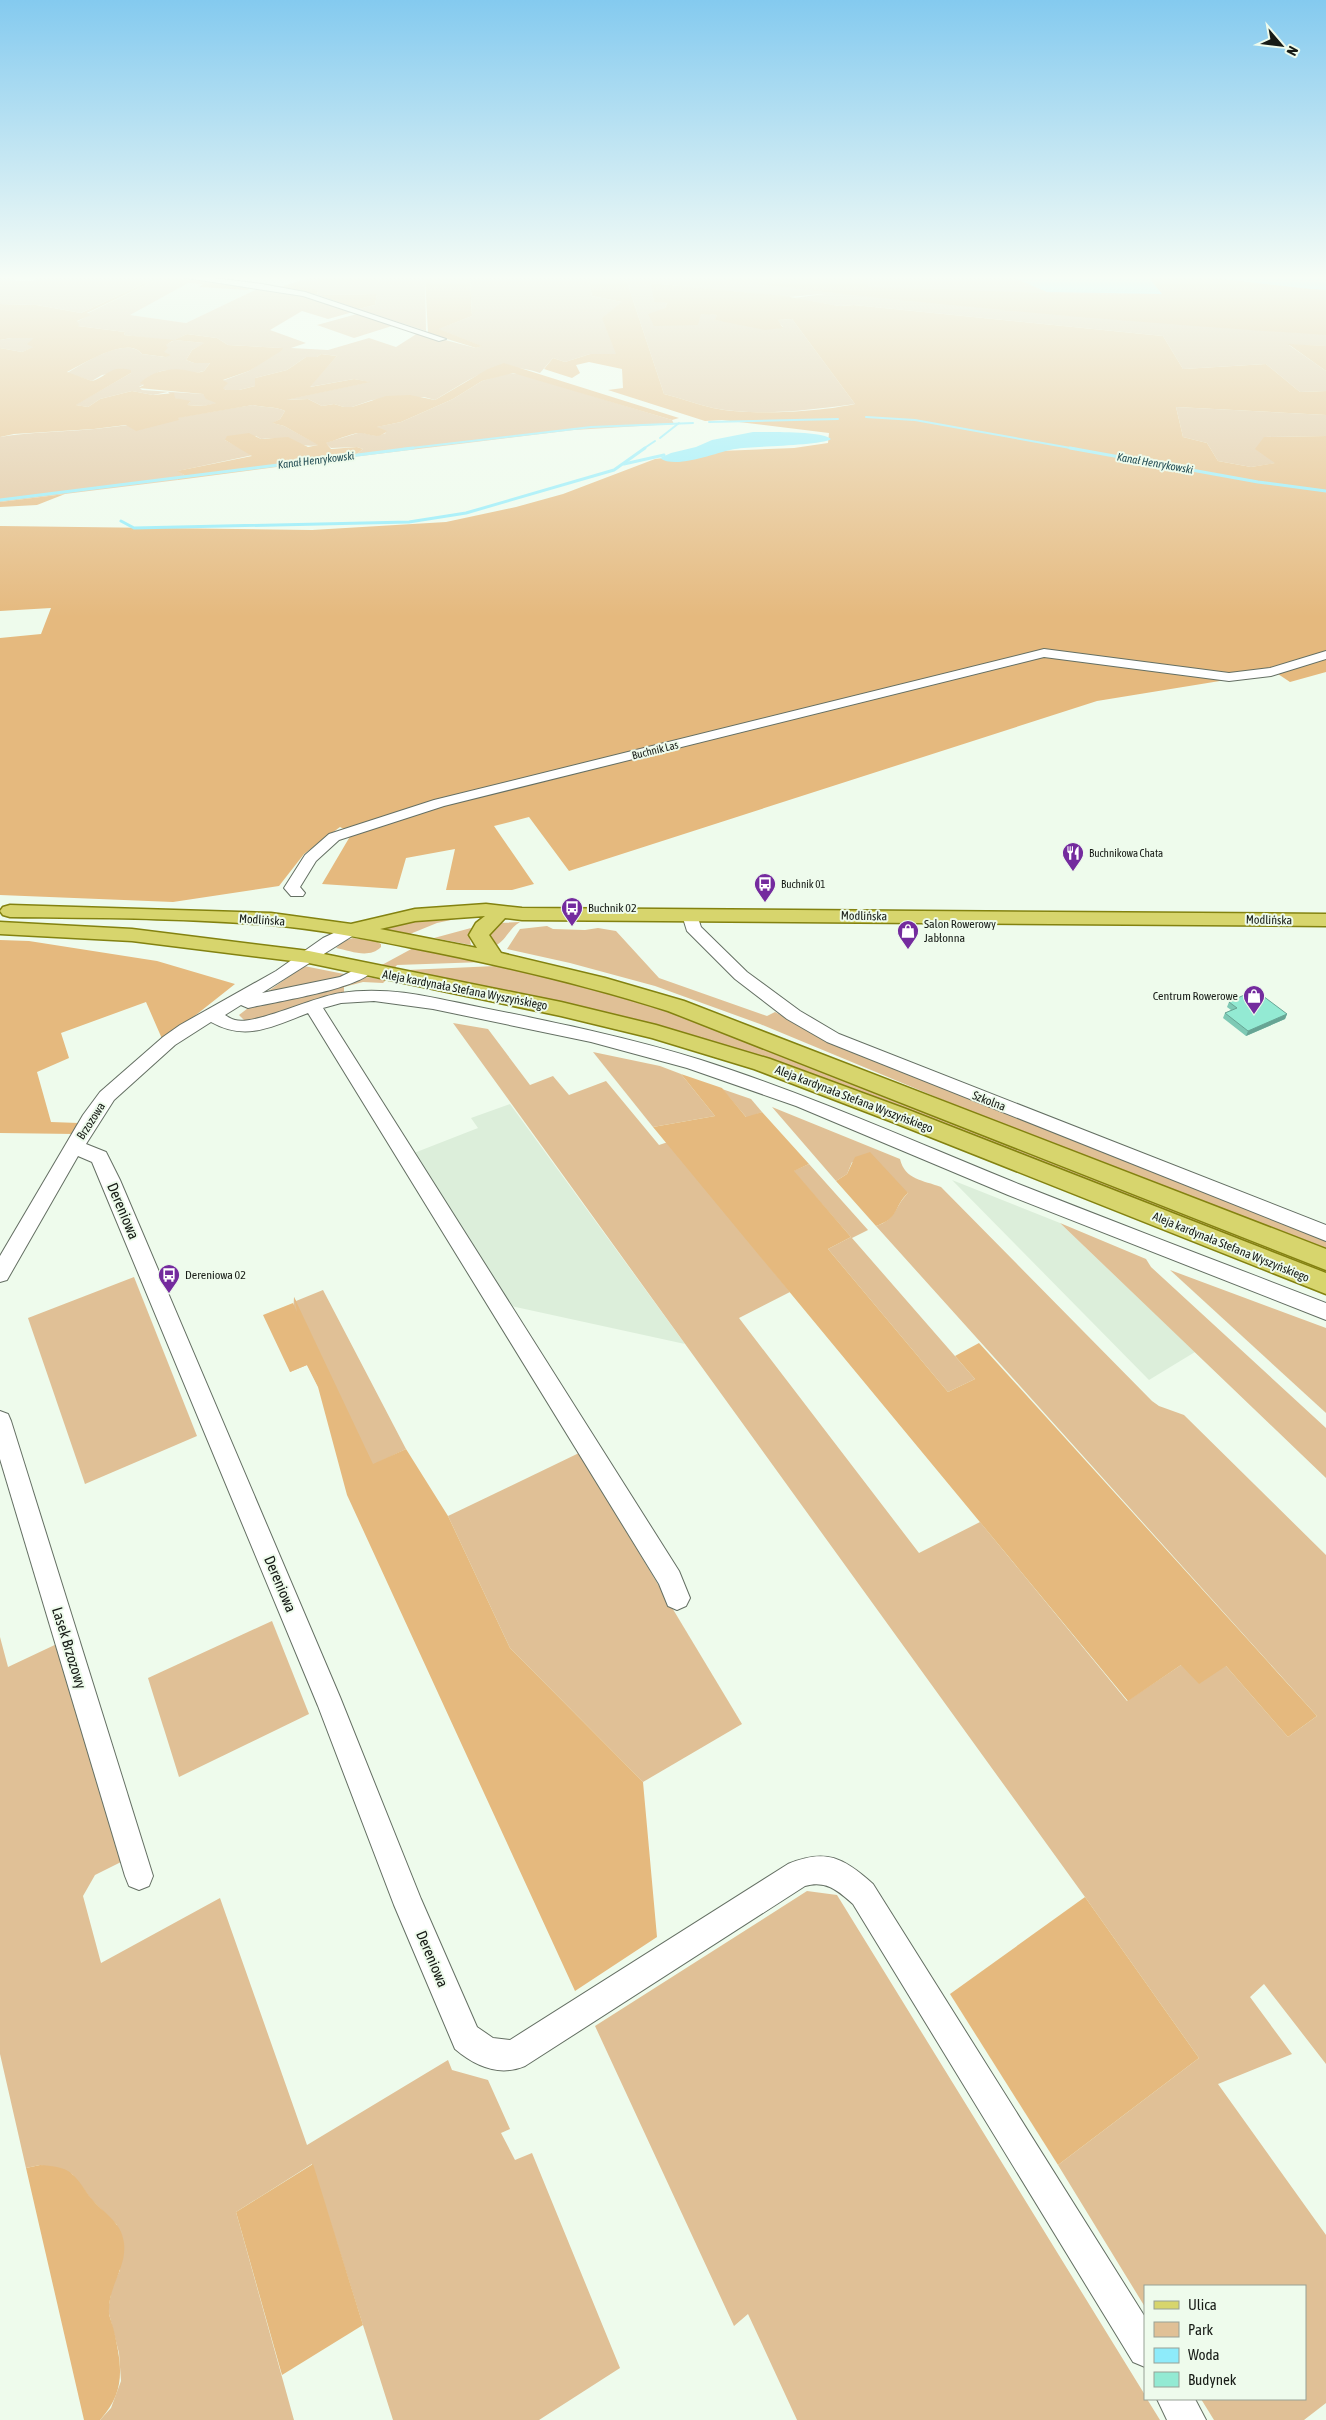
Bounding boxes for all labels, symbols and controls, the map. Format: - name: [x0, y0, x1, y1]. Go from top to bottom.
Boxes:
- north arrow: [1256, 20, 1306, 70]
- text: N: [1283, 44, 1301, 59]
- water label: Kanał Henrykowski: [277, 449, 355, 471]
- water label: Kanał Henrykowski: [1116, 450, 1194, 476]
- street label: Buchnik Las: [631, 738, 680, 762]
- restaurant icon: Buchnikowa Chata: [1061, 841, 1085, 872]
- place label: Buchnikowa Chata: [1089, 847, 1163, 859]
- bus stop icon: Buchnik 01: [753, 872, 777, 903]
- place label: Buchnik 01: [781, 878, 825, 890]
- bus stop icon: Buchnik 02: [560, 896, 584, 927]
- place label: Buchnik 02: [588, 901, 637, 915]
- street label: Modlińska: [841, 909, 887, 923]
- street label: Modlińska: [238, 911, 286, 929]
- street label: Modlińska: [1246, 913, 1292, 927]
- place label: Salon Rowerowy Jabłonna: [924, 917, 996, 945]
- shop icon: Salon Rowerowy Jabłonna: [896, 919, 920, 950]
- street label: Aleja kardynała Stefana Wyszyńskiego: [381, 967, 549, 1013]
- shop icon: Centrum Rowerowe: [1242, 984, 1266, 1015]
- place label: Centrum Rowerowe: [1153, 989, 1238, 1003]
- street label: Aleja kardynała Stefana Wyszyńskiego: [773, 1062, 935, 1136]
- street label: Szkolna: [970, 1088, 1008, 1114]
- street label: Brzozowa: [74, 1100, 108, 1142]
- street label: Dereniowa: [104, 1180, 143, 1242]
- street label: Aleja kardynała Stefana Wyszyńskiego: [1151, 1209, 1312, 1285]
- bus stop icon: Dereniowa 02: [157, 1263, 181, 1294]
- place label: Dereniowa 02: [185, 1268, 246, 1282]
- street label: Dereniowa: [261, 1553, 300, 1615]
- street label: Lasek Brzozowy: [49, 1605, 90, 1691]
- street label: Dereniowa: [413, 1928, 452, 1990]
- legend: [1144, 2285, 1306, 2400]
- text: Ulica: [1188, 2296, 1217, 2313]
- text: Park: [1188, 2321, 1213, 2338]
- text: Woda: [1188, 2346, 1220, 2363]
- text: Budynek: [1188, 2371, 1237, 2388]

